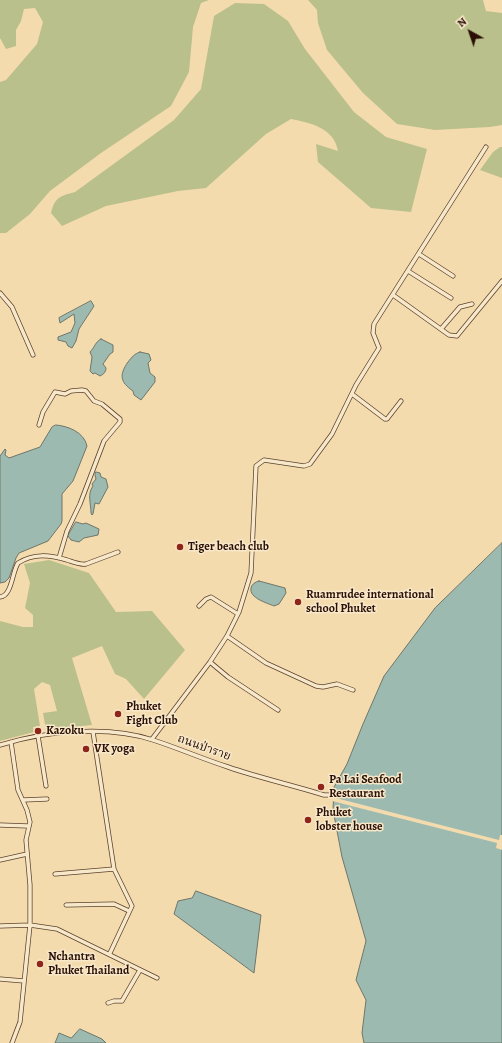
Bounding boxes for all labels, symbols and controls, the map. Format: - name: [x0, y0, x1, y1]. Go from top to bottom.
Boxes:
- north arrow: [450, 12, 490, 52]
- text: N: [454, 14, 470, 31]
- place label: Tiger beach club: [188, 540, 269, 554]
- marker: Tiger beach club: [175, 542, 185, 552]
- place label: Ruamrudee international school Phuket: [306, 588, 434, 616]
- marker: Ruamrudee international school Phuket: [293, 597, 303, 607]
- place label: Phuket Fight Club: [126, 700, 178, 728]
- marker: Phuket Fight Club: [113, 709, 123, 719]
- place label: Kazoku: [46, 724, 84, 738]
- marker: Kazoku: [33, 726, 43, 736]
- street label: ถนนป่าราย: [175, 732, 233, 764]
- place label: VK yoga: [94, 742, 135, 756]
- marker: VK yoga: [81, 744, 91, 754]
- place label: Pa Lai Seafood Restaurant: [329, 773, 402, 801]
- marker: Pa Lai Seafood Restaurant: [316, 782, 326, 792]
- place label: Phuket lobster house: [316, 806, 383, 834]
- marker: Phuket lobster house: [303, 815, 313, 825]
- place label: Nchantra Phuket Thailand: [48, 950, 129, 978]
- marker: Nchantra Phuket Thailand: [35, 959, 45, 969]

